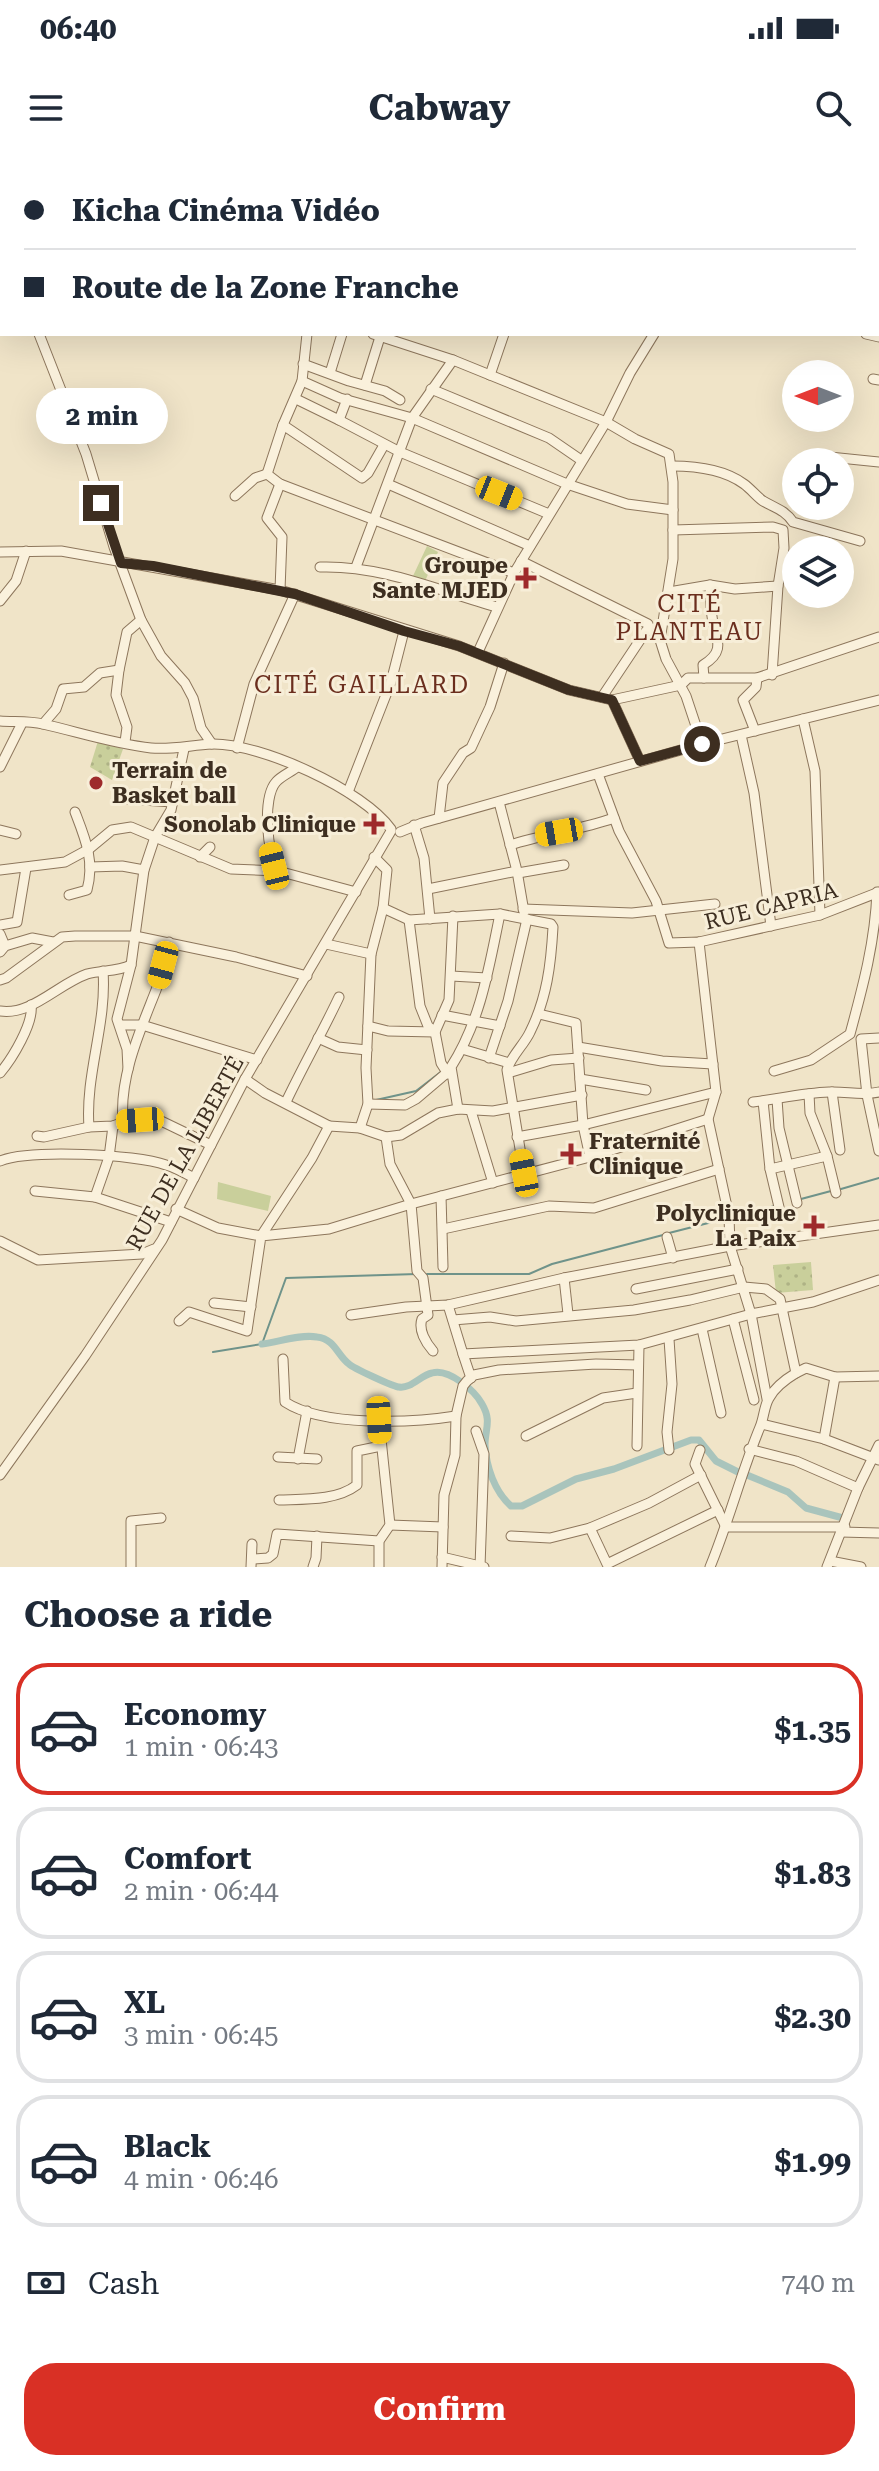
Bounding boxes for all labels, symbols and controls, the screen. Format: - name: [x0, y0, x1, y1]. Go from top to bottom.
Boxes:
- text: 06:40: [40, 11, 117, 46]
- icon: menu: [24, 86, 68, 130]
- icon: search: [811, 86, 855, 130]
- text: Cabway: [368, 87, 511, 129]
- text: Kicha Cinéma Vidéo: [72, 193, 380, 228]
- text: Route de la Zone Franche: [72, 270, 459, 305]
- north arrow: [782, 360, 854, 432]
- map controls: [782, 360, 854, 608]
- callout: 2 min: [35, 387, 167, 443]
- text: 2 min: [66, 401, 138, 431]
- button: locate: [782, 448, 854, 520]
- car: [472, 473, 526, 513]
- route end: [83, 485, 119, 521]
- button: layers: [782, 536, 854, 608]
- place label: Groupe Sante MJED: [373, 553, 508, 603]
- marker: Groupe Sante MJED: [515, 567, 537, 589]
- district label: CITÉ PLANTEAU: [616, 589, 764, 646]
- district label: CITÉ GAILLARD: [254, 670, 470, 699]
- route start: [684, 726, 720, 762]
- place label: Terrain de Basket ball: [112, 758, 236, 808]
- marker: Terrain de Basket ball: [87, 774, 105, 792]
- place label: Sonolab Clinique: [164, 812, 356, 837]
- marker: Sonolab Clinique: [363, 813, 385, 835]
- car: [533, 816, 585, 848]
- car: [257, 840, 291, 892]
- street label: RUE CAPRIA: [702, 877, 841, 935]
- car: [145, 939, 181, 991]
- street label: RUE DE LA LIBERTÉ: [120, 1051, 249, 1254]
- car: [115, 1106, 165, 1134]
- place label: Fraternité Clinique: [589, 1129, 700, 1179]
- marker: Fraternité Clinique: [560, 1143, 582, 1165]
- car: [508, 1147, 540, 1199]
- place label: Polyclinique La Paix: [656, 1201, 796, 1251]
- marker: Polyclinique La Paix: [803, 1215, 825, 1237]
- car: [366, 1395, 392, 1445]
- text: Choose a ride: [24, 1594, 272, 1636]
- icon: car: [28, 1693, 100, 1765]
- text: Economy: [124, 1697, 266, 1732]
- text: $1.35: [774, 1712, 851, 1747]
- text: 1 min · 06:43: [124, 1732, 279, 1762]
- icon: car: [28, 1837, 100, 1909]
- text: Comfort: [124, 1841, 251, 1876]
- text: $1.83: [774, 1856, 851, 1891]
- text: 2 min · 06:44: [124, 1876, 279, 1906]
- icon: car: [28, 1981, 100, 2053]
- text: XL: [124, 1985, 165, 2020]
- text: $2.30: [774, 2000, 851, 2035]
- text: 3 min · 06:45: [124, 2020, 279, 2050]
- icon: car: [28, 2125, 100, 2197]
- text: Black: [124, 2129, 211, 2164]
- text: $1.99: [774, 2144, 851, 2179]
- text: 4 min · 06:46: [124, 2164, 279, 2194]
- icon: cash: [24, 2261, 68, 2305]
- text: Cash: [88, 2266, 159, 2301]
- text: 740 m: [781, 2268, 855, 2298]
- button: Confirm: [24, 2363, 855, 2455]

